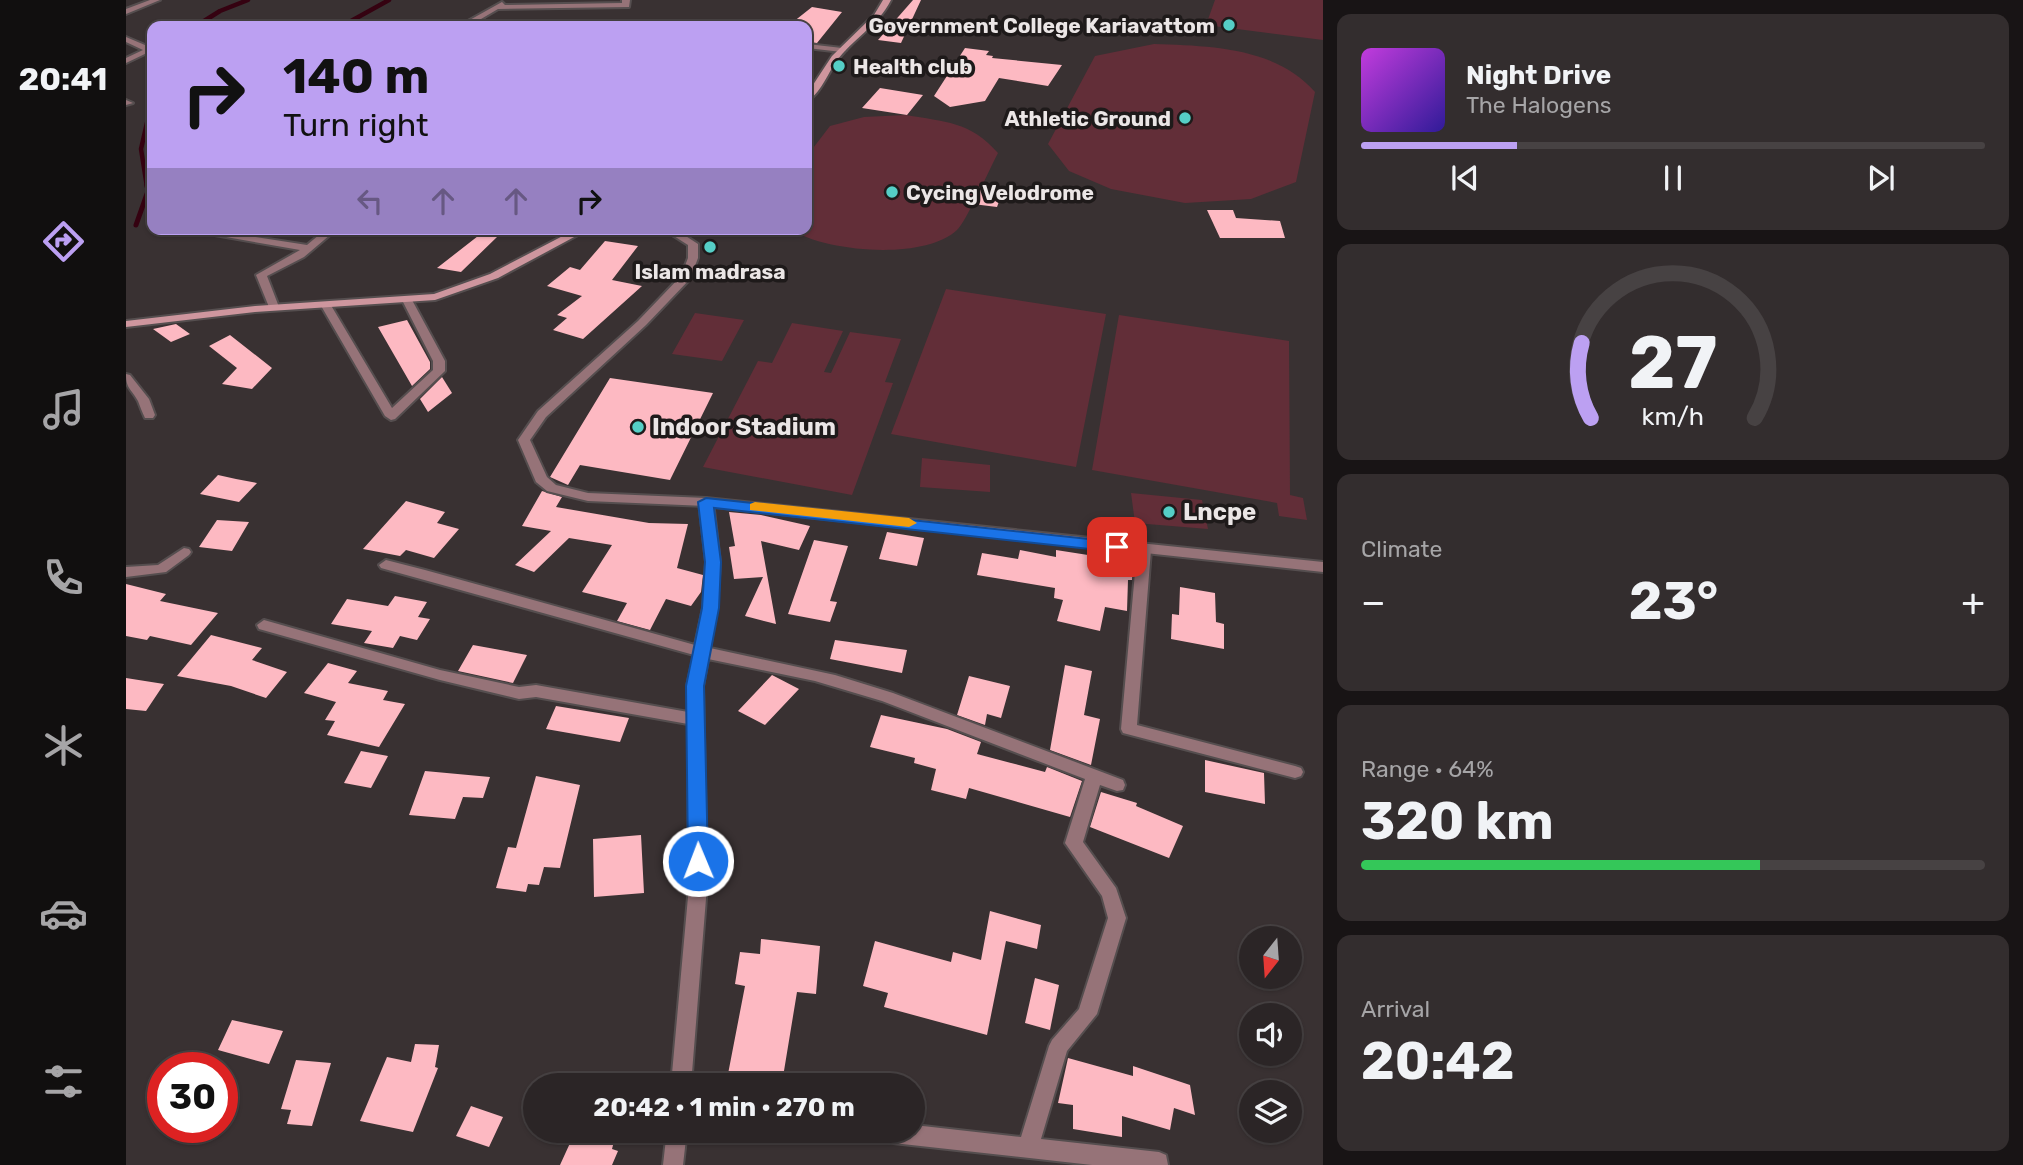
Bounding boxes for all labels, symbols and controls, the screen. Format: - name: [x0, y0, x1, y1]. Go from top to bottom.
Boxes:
- place label: Government College Kariavattom: [868, 13, 1215, 38]
- marker: Government College Kariavattom: [1221, 17, 1237, 33]
- text: 140 m: [283, 47, 429, 105]
- icon: right: [168, 49, 259, 140]
- place label: Health club: [853, 54, 973, 79]
- marker: Health club: [831, 58, 847, 74]
- text: 20:41: [19, 60, 107, 98]
- text: Night Drive: [1466, 60, 1611, 91]
- text: The Halogens: [1466, 91, 1612, 119]
- text: Turn right: [283, 106, 428, 144]
- place label: Athletic Ground: [1004, 106, 1171, 131]
- marker: Athletic Ground: [1177, 110, 1193, 126]
- icon: previous: [1446, 159, 1484, 197]
- icon: pause: [1654, 159, 1692, 197]
- icon: next: [1862, 159, 1900, 197]
- place label: Cycing Velodrome: [906, 180, 1094, 205]
- icon: left: [351, 182, 389, 220]
- icon: ahead: [424, 182, 462, 220]
- icon: ahead: [497, 182, 535, 220]
- icon: right: [570, 182, 608, 220]
- marker: Cycing Velodrome: [884, 184, 900, 200]
- icon: directions: [39, 217, 88, 266]
- marker: Islam madrasa: [702, 239, 718, 255]
- place label: Islam madrasa: [634, 259, 786, 284]
- text: 27: [1628, 321, 1718, 407]
- icon: music: [39, 385, 88, 434]
- text: km/h: [1642, 402, 1704, 431]
- place label: Indoor Stadium: [652, 413, 836, 441]
- marker: Indoor Stadium: [630, 419, 646, 435]
- place label: Lncpe: [1183, 498, 1256, 526]
- marker: Lncpe: [1161, 504, 1177, 520]
- pin: [1087, 517, 1147, 577]
- icon: arrive: [1098, 528, 1136, 566]
- text: Climate: [1361, 535, 1442, 563]
- icon: phone: [39, 553, 88, 602]
- text: 23°: [1629, 570, 1718, 632]
- text: −: [1361, 579, 1386, 625]
- text: +: [1961, 579, 1985, 625]
- icon: climate: [39, 721, 88, 770]
- text: Range · 64%: [1361, 755, 1494, 783]
- text: 320 km: [1361, 790, 1554, 852]
- position arrow: [661, 824, 735, 898]
- icon: car: [39, 889, 88, 938]
- north arrow: [1239, 926, 1302, 989]
- map controls: [1239, 926, 1302, 1143]
- text: Arrival: [1361, 995, 1430, 1023]
- button: sound: [1239, 1003, 1302, 1066]
- text: 20:42: [1361, 1030, 1515, 1092]
- speed limit sign: 30: [147, 1052, 238, 1143]
- icon: filters: [39, 1057, 88, 1106]
- button: layers: [1239, 1080, 1302, 1143]
- text: 20:42 · 1 min · 270 m: [593, 1092, 855, 1123]

